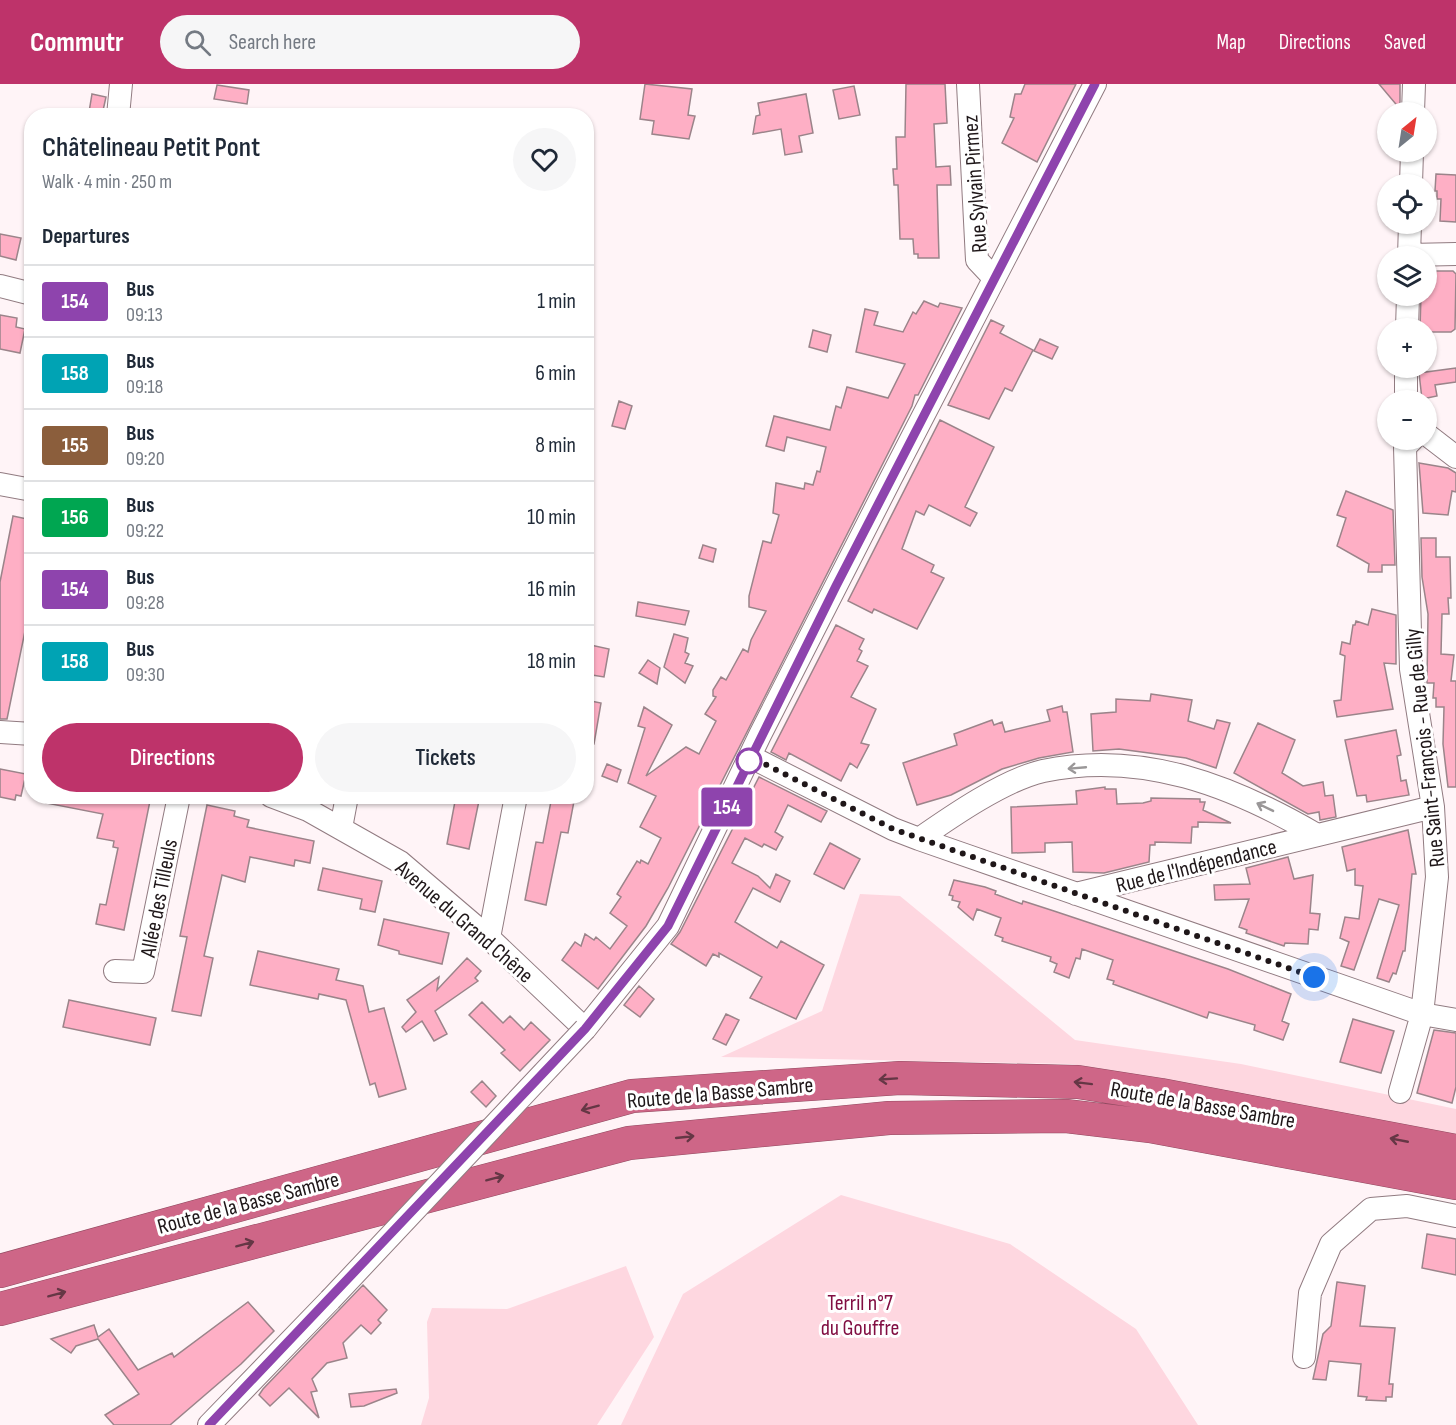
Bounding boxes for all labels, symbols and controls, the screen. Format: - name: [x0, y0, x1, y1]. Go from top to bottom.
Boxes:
- search box: [160, 15, 580, 69]
- text: Commutr: [30, 26, 124, 59]
- icon: search: [181, 26, 214, 59]
- text: Search here: [229, 29, 316, 56]
- text: Map: [1216, 30, 1246, 55]
- text: Directions: [1279, 30, 1351, 55]
- text: Saved: [1384, 30, 1426, 55]
- north arrow: [1377, 102, 1437, 162]
- map controls: [1377, 102, 1437, 450]
- street label: Rue Sylvain Pirmez: [957, 114, 994, 254]
- button: heart: [513, 128, 576, 191]
- text: Châtelineau Petit Pont: [42, 131, 260, 164]
- text: Walk · 4 min · 250 m: [42, 170, 172, 194]
- button: locate: [1377, 174, 1437, 234]
- text: Departures: [42, 223, 130, 250]
- button: layers: [1377, 246, 1437, 306]
- text: Bus: [126, 276, 155, 303]
- text: 1 min: [537, 288, 576, 315]
- text: 154: [61, 289, 89, 314]
- text: 09:13: [126, 303, 163, 327]
- button: +: [1377, 318, 1437, 378]
- text: Bus: [126, 348, 155, 375]
- text: 6 min: [535, 360, 576, 387]
- text: 158: [61, 361, 89, 386]
- text: 09:18: [126, 375, 163, 399]
- button: −: [1377, 390, 1437, 450]
- text: Bus: [126, 420, 155, 447]
- text: 8 min: [535, 432, 576, 459]
- text: 155: [62, 433, 88, 458]
- text: 09:20: [126, 447, 165, 471]
- text: Bus: [126, 492, 155, 519]
- text: 10 min: [527, 504, 576, 531]
- text: 156: [61, 505, 89, 530]
- text: 09:22: [126, 519, 164, 543]
- text: Bus: [126, 564, 155, 591]
- text: 16 min: [528, 576, 576, 603]
- text: 154: [61, 577, 89, 602]
- text: 09:28: [126, 591, 165, 615]
- street label: Rue Saint-François - Rue de Gilly: [1399, 627, 1451, 869]
- text: Bus: [126, 636, 155, 663]
- text: 18 min: [528, 648, 576, 675]
- text: 158: [61, 649, 89, 674]
- text: 09:30: [126, 663, 165, 687]
- button: Directions: [42, 723, 303, 792]
- button: Tickets: [315, 723, 576, 792]
- unlabelled marker: [736, 748, 762, 774]
- one-way arrow: [1068, 763, 1088, 774]
- line badge: 154: [692, 788, 762, 826]
- text: 154: [713, 795, 741, 820]
- one-way arrow: [1257, 801, 1275, 813]
- street label: Rue de l'Indépendance: [1113, 833, 1280, 899]
- street label: Allée des Tilleuls: [135, 837, 184, 961]
- street label: Avenue du Grand Chêne: [389, 854, 538, 989]
- your location: [1299, 962, 1329, 992]
- street label: Route de la Basse Sambre: [626, 1072, 814, 1115]
- one-way arrow: [878, 1074, 898, 1085]
- street label: Route de la Basse Sambre: [1108, 1076, 1297, 1135]
- one-way arrow: [1073, 1077, 1093, 1088]
- one-way arrow: [581, 1102, 600, 1114]
- one-way arrow: [674, 1131, 694, 1142]
- one-way arrow: [1389, 1134, 1409, 1145]
- street label: Route de la Basse Sambre: [155, 1166, 342, 1241]
- one-way arrow: [485, 1172, 504, 1184]
- one-way arrow: [235, 1238, 254, 1250]
- one-way arrow: [47, 1288, 66, 1300]
- park label: Terril n°7 du Gouffre: [821, 1290, 899, 1342]

